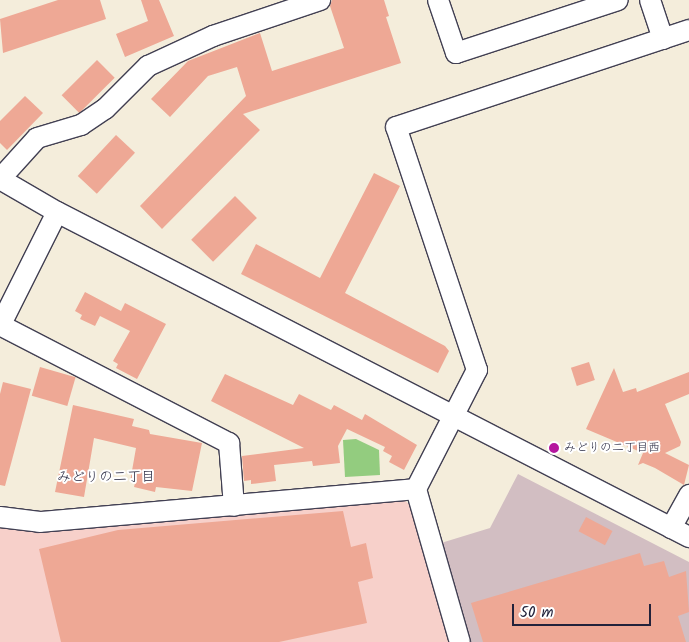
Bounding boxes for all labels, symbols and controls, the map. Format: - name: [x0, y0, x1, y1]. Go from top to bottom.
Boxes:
- place label: みどりの二丁目西: [564, 441, 660, 455]
- marker: みどりの二丁目西: [548, 442, 560, 454]
- district label: みどりの二丁目: [57, 469, 155, 485]
- scale bar: [514, 594, 653, 626]
- text: 50 m: [520, 601, 554, 625]

